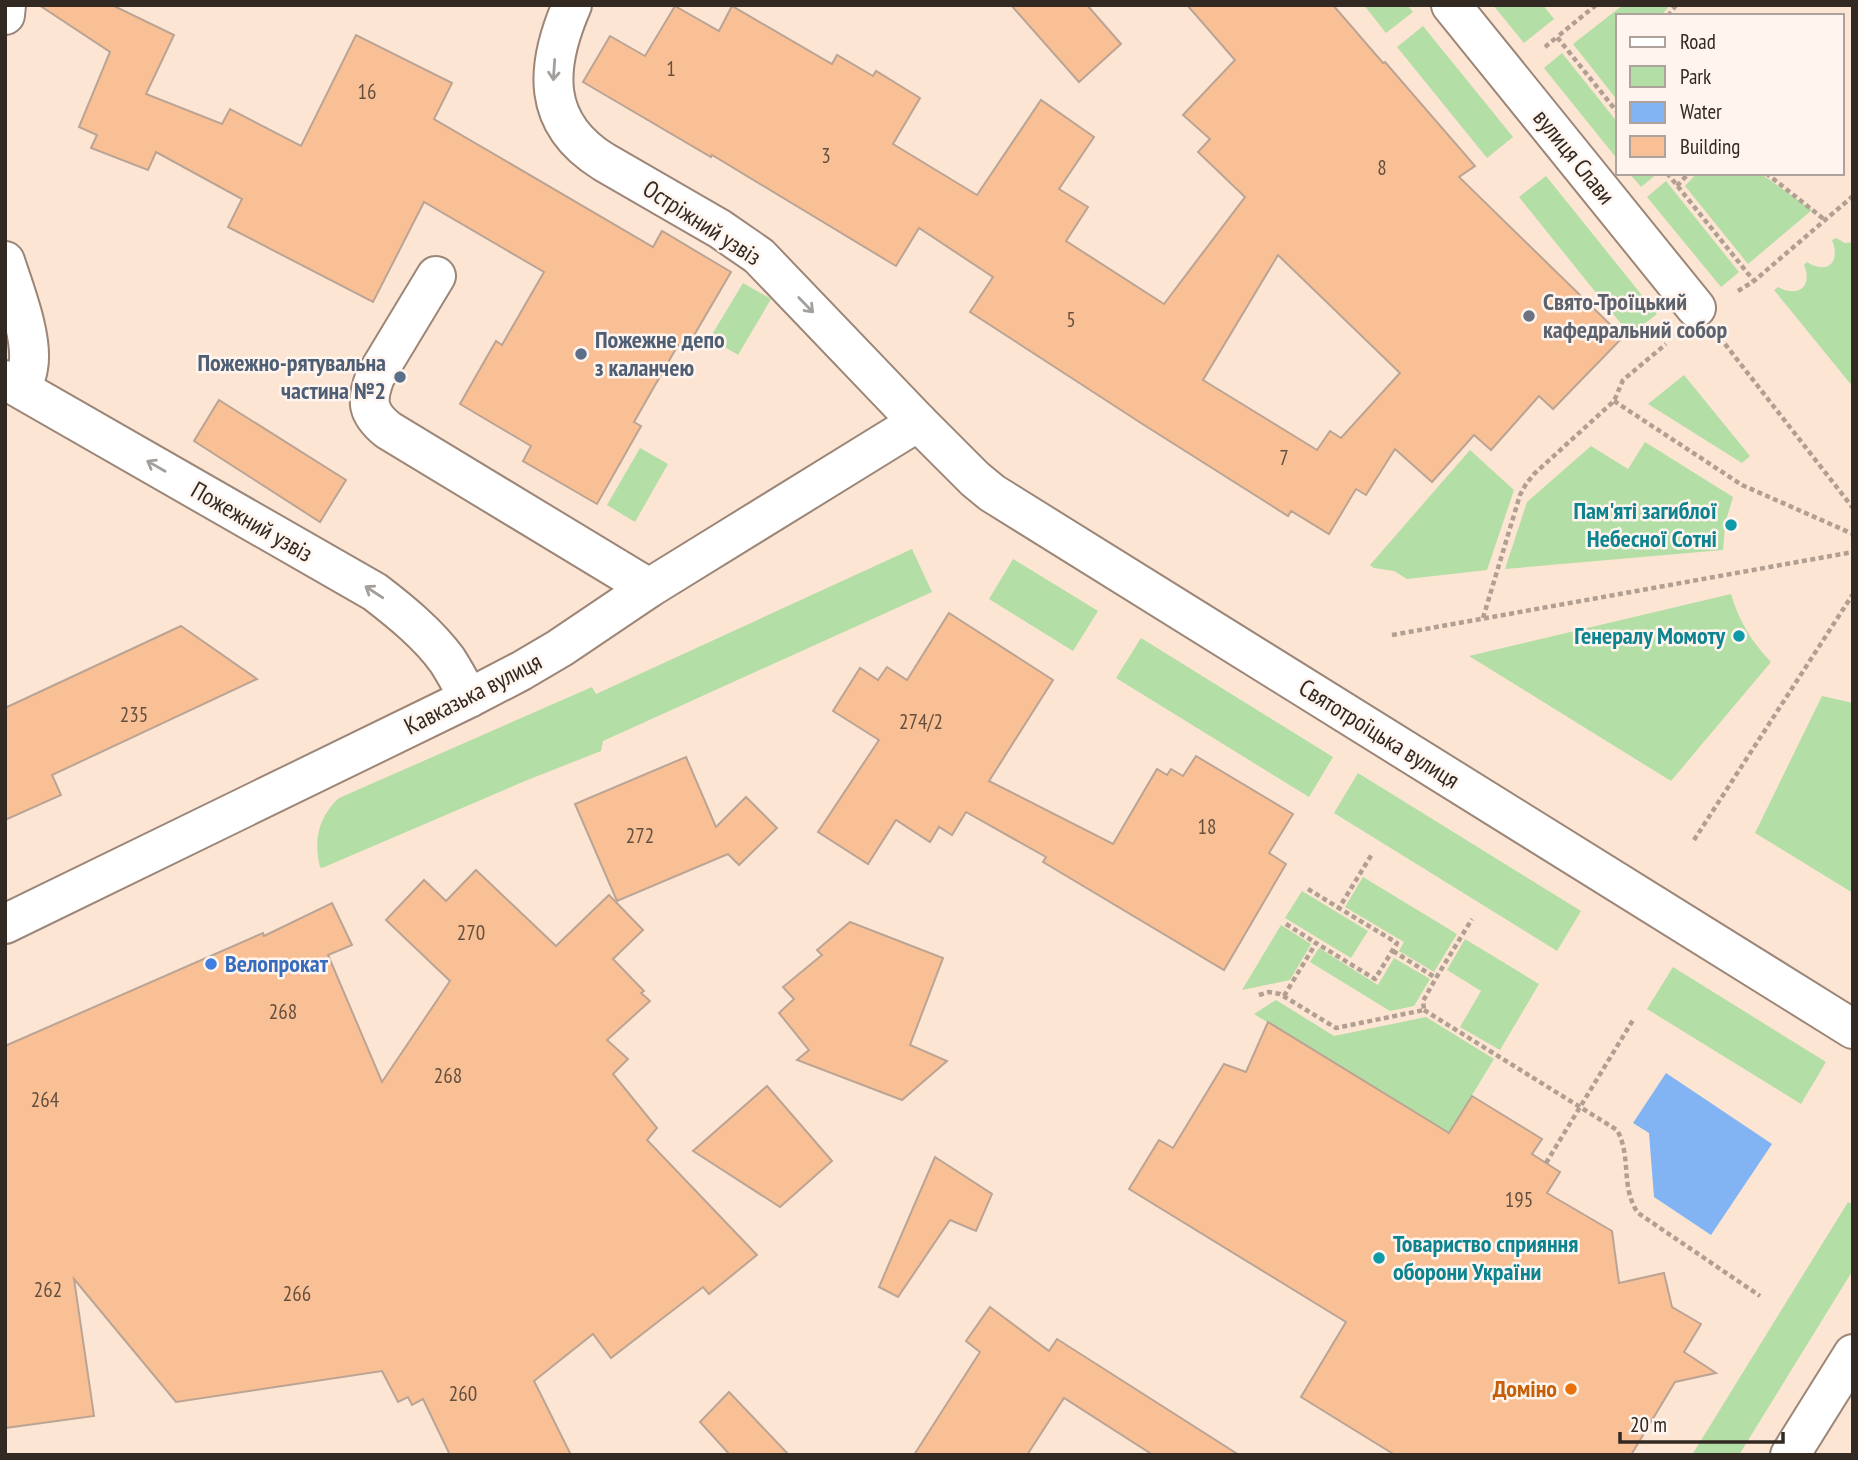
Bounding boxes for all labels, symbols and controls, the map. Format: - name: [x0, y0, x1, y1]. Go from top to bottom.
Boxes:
- legend: [1616, 14, 1844, 175]
- text: Road: [1680, 28, 1716, 55]
- house number: 1: [666, 55, 676, 82]
- one-way arrow: [547, 59, 560, 81]
- text: Park: [1680, 63, 1711, 90]
- house number: 16: [358, 78, 376, 105]
- text: Water: [1680, 98, 1722, 125]
- street label: вулиця Слави: [1527, 103, 1622, 211]
- text: Building: [1680, 133, 1740, 160]
- house number: 3: [821, 142, 831, 169]
- house number: 8: [1377, 154, 1387, 181]
- street label: Остріжний узвіз: [637, 173, 767, 272]
- place label: Свято-Троїцький кафедральний собор: [1543, 286, 1728, 345]
- one-way arrow: [798, 296, 815, 313]
- house number: 5: [1066, 306, 1076, 333]
- marker: Свято-Троїцький кафедральний собор: [1521, 308, 1537, 324]
- place label: Пожежне депо з каланчею: [595, 324, 725, 383]
- marker: Пожежне депо з каланчею: [573, 346, 589, 362]
- place label: Пожежно-рятувальна частина №2: [197, 347, 386, 406]
- marker: Пожежно-рятувальна частина №2: [392, 369, 408, 385]
- house number: 7: [1279, 444, 1289, 471]
- one-way arrow: [146, 459, 166, 473]
- street label: Пожежний узвіз: [186, 474, 319, 569]
- place label: Пам'яті загиблої Небесної Сотні: [1573, 495, 1717, 554]
- marker: Пам'яті загиблої Небесної Сотні: [1723, 517, 1739, 533]
- one-way arrow: [365, 585, 384, 599]
- place label: Генералу Момоту: [1574, 620, 1725, 651]
- marker: Генералу Момоту: [1731, 628, 1747, 644]
- street label: Кавказька вулиця: [399, 646, 547, 741]
- street label: Святотроїцька вулиця: [1293, 672, 1465, 795]
- house number: 235: [120, 701, 148, 728]
- house number: 274/2: [899, 708, 943, 735]
- house number: 18: [1198, 813, 1216, 840]
- house number: 272: [626, 822, 654, 849]
- house number: 270: [457, 919, 485, 946]
- place label: Велопрокат: [225, 948, 329, 979]
- marker: Велопрокат: [203, 956, 219, 972]
- house number: 268: [269, 998, 297, 1025]
- house number: 268: [434, 1062, 462, 1089]
- house number: 264: [31, 1086, 60, 1113]
- house number: 195: [1505, 1186, 1533, 1213]
- place label: Товариство сприяння оборони України: [1393, 1228, 1578, 1287]
- marker: Товариство сприяння оборони України: [1371, 1250, 1387, 1266]
- house number: 262: [34, 1276, 62, 1303]
- house number: 266: [283, 1280, 311, 1307]
- place label: Доміно: [1493, 1373, 1557, 1404]
- house number: 260: [449, 1380, 477, 1407]
- marker: Доміно: [1563, 1381, 1579, 1397]
- scale bar: [1620, 1400, 1783, 1444]
- text: 20 m: [1630, 1411, 1667, 1438]

